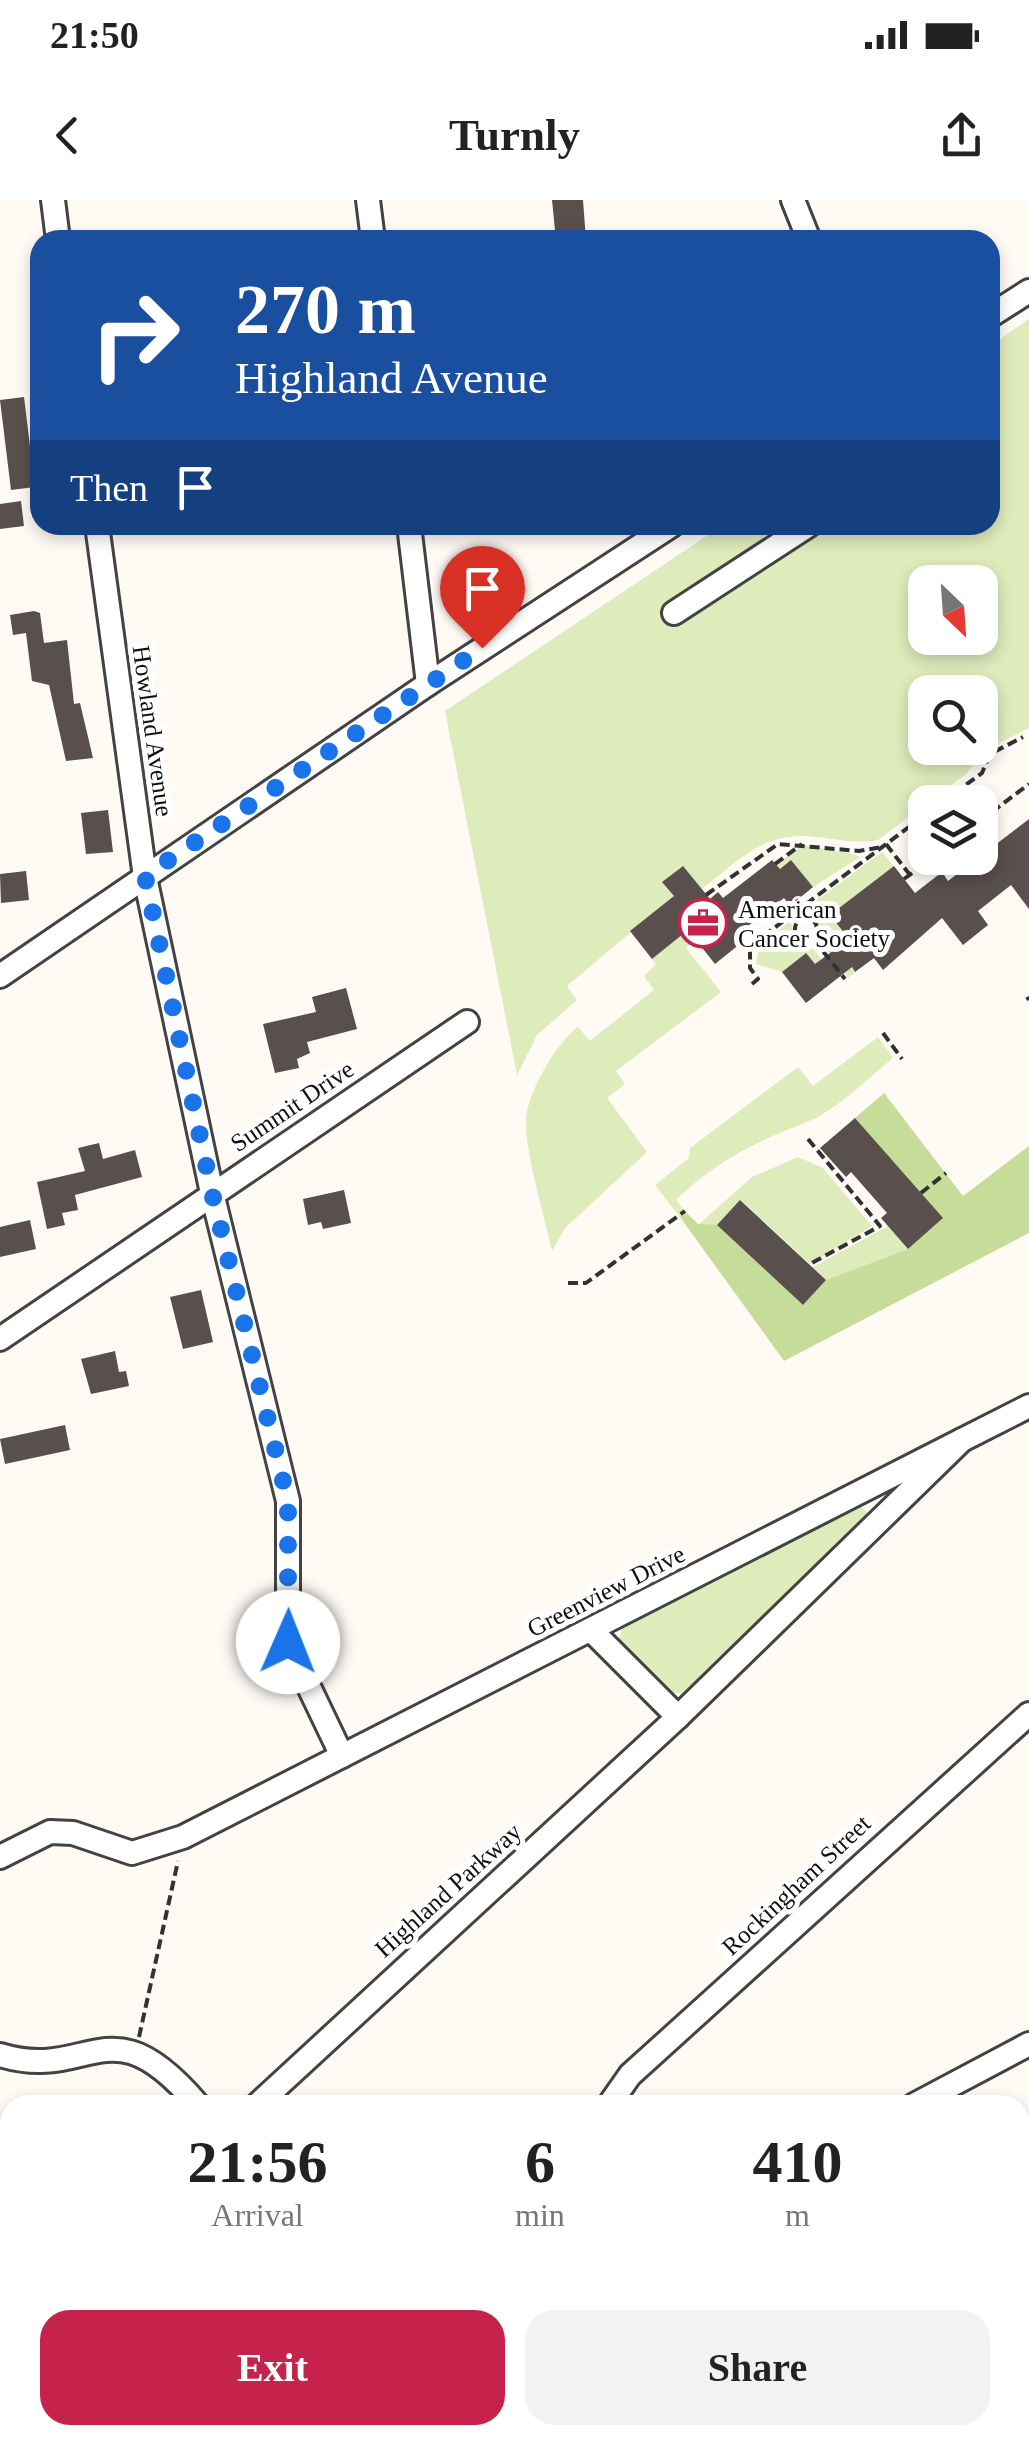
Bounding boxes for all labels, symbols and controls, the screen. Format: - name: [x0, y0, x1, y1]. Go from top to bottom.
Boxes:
- text: 21:50: [50, 14, 139, 56]
- icon: back: [40, 108, 95, 163]
- icon: share: [934, 108, 989, 163]
- text: Turnly: [449, 110, 580, 160]
- icon: right: [70, 270, 200, 400]
- text: 270 m: [235, 271, 416, 348]
- text: Highland Avenue: [235, 353, 548, 403]
- icon: arrive: [168, 460, 223, 515]
- text: Then: [70, 467, 148, 509]
- pin: [440, 546, 525, 649]
- icon: arrive: [455, 561, 510, 616]
- north arrow: [908, 565, 998, 655]
- map controls: [908, 565, 998, 875]
- street label: Howland Avenue: [128, 644, 178, 818]
- button: search: [908, 675, 998, 765]
- button: layers: [908, 785, 998, 875]
- place label: American Cancer Society: [738, 896, 891, 952]
- office icon: American Cancer Society: [677, 897, 729, 949]
- street label: Summit Drive: [225, 1055, 359, 1157]
- street label: Greenview Drive: [523, 1540, 689, 1642]
- position arrow: [236, 1590, 340, 1694]
- street label: Rockingham Street: [716, 1810, 876, 1960]
- street label: Highland Parkway: [370, 1817, 527, 1963]
- text: 21:56: [188, 2129, 328, 2195]
- text: 6: [525, 2129, 555, 2195]
- text: 410: [752, 2129, 842, 2195]
- text: Arrival: [211, 2197, 304, 2233]
- text: min: [515, 2197, 565, 2233]
- text: m: [785, 2197, 810, 2233]
- button: Exit: [40, 2310, 505, 2425]
- button: Share: [525, 2310, 990, 2425]

